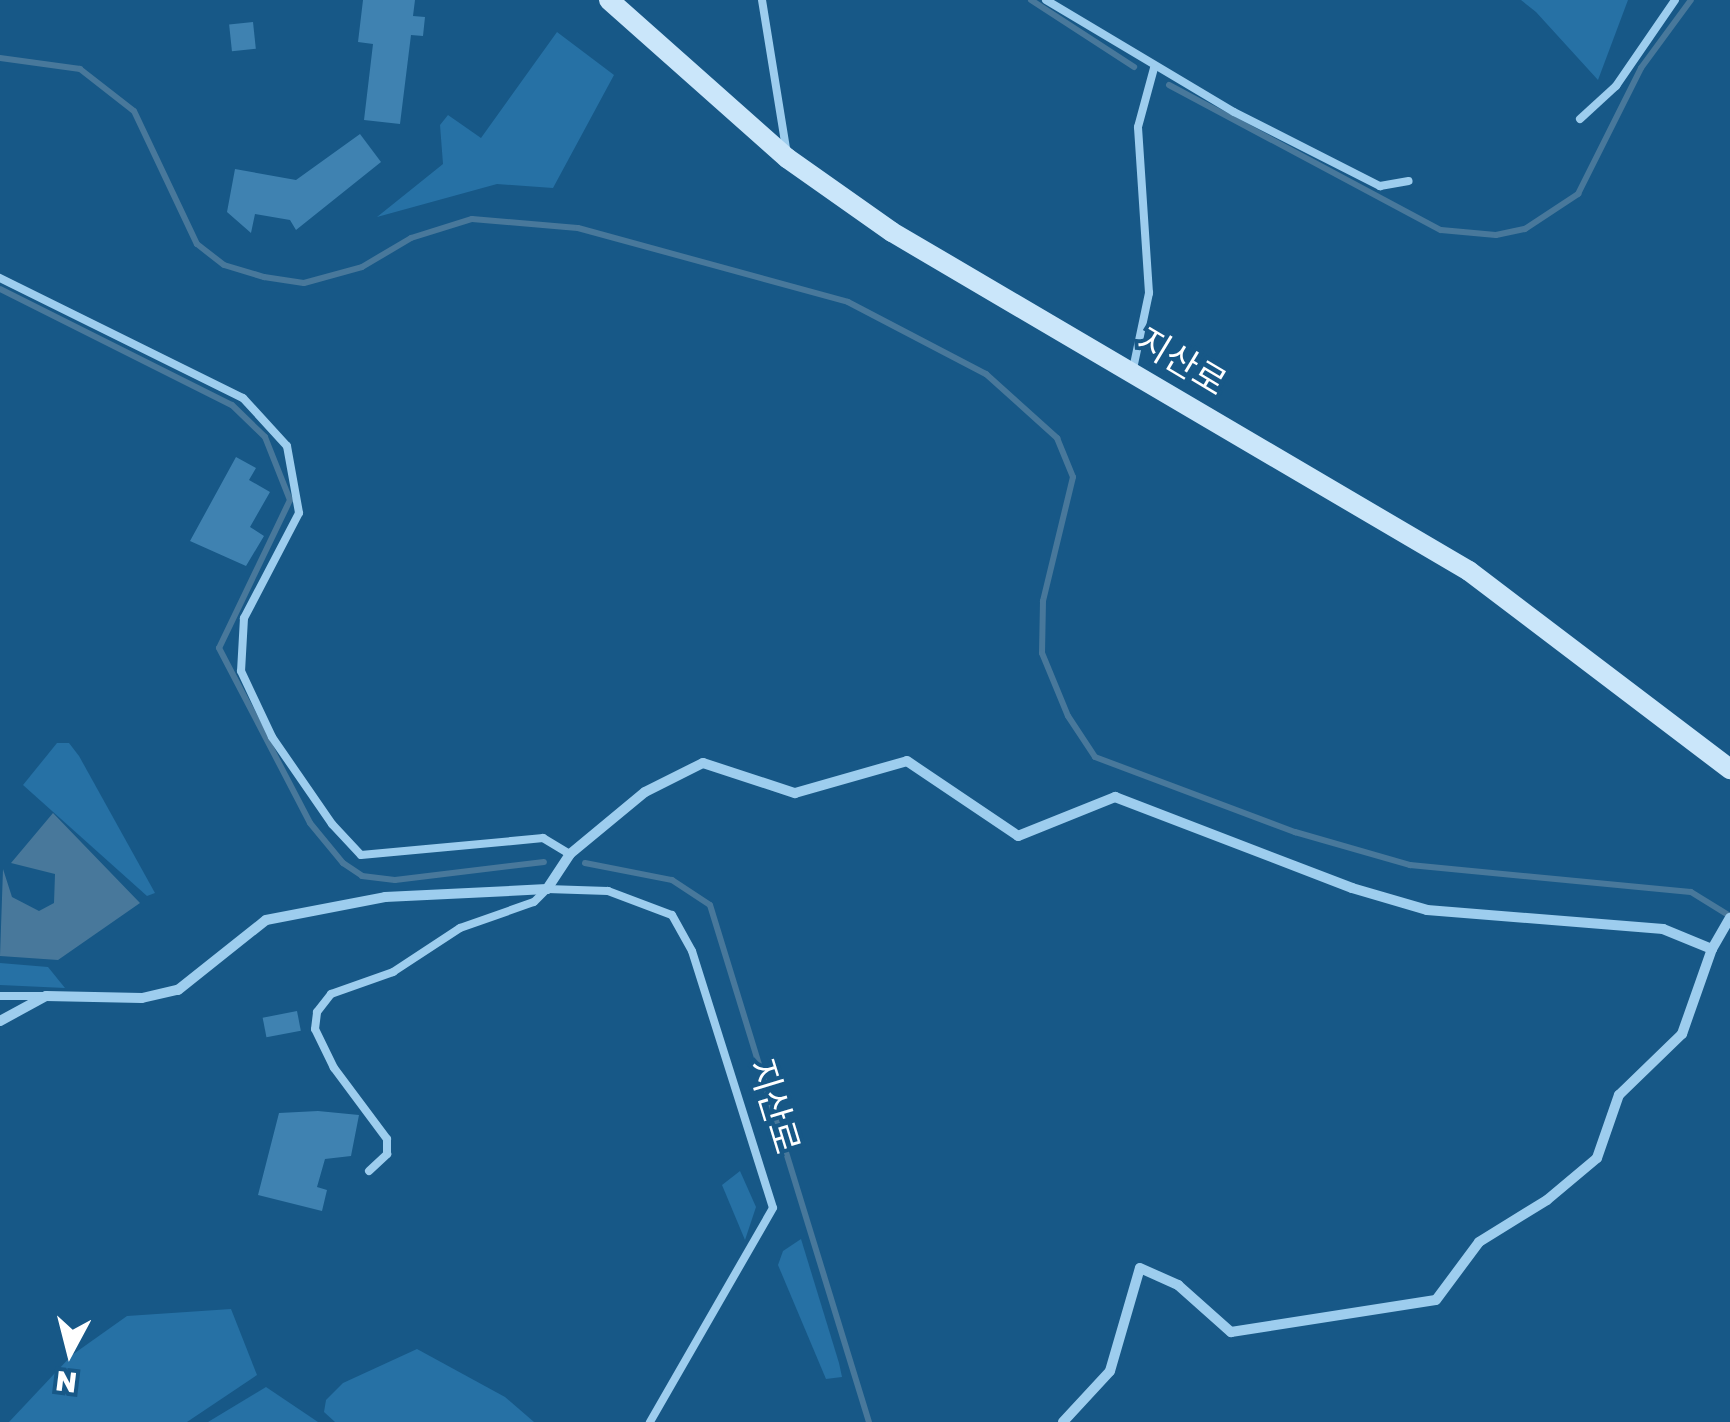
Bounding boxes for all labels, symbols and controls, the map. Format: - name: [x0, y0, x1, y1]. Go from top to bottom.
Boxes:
- street label: 지산로: [1130, 318, 1234, 404]
- street label: 지산로: [741, 1054, 809, 1158]
- north arrow: [20, 1302, 120, 1402]
- text: N: [54, 1365, 79, 1400]

